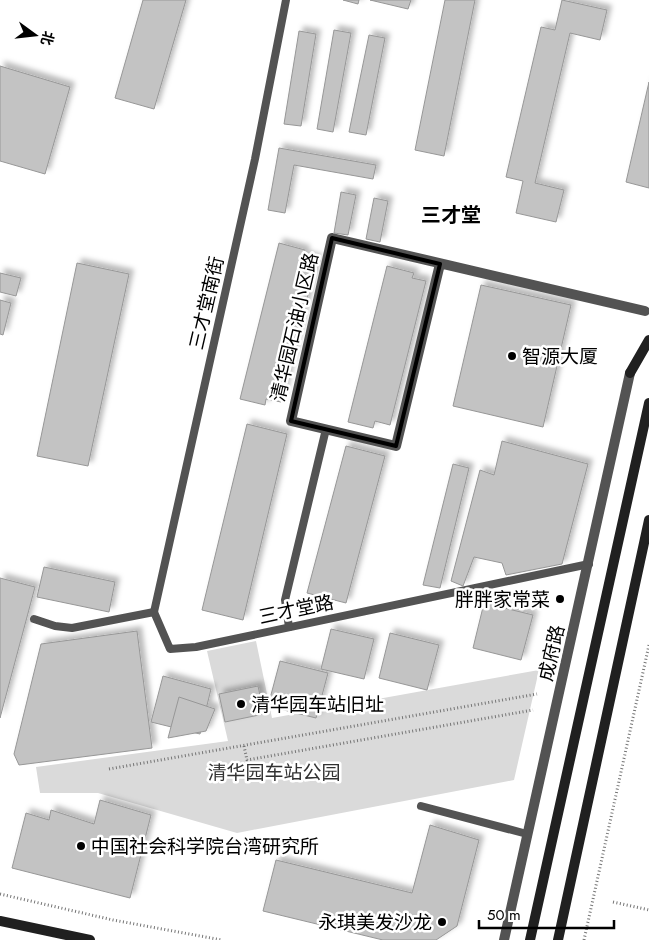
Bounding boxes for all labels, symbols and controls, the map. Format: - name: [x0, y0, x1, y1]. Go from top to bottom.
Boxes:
- north arrow: [10, 10, 60, 60]
- text: 北: [36, 29, 59, 48]
- district label: 三才堂: [421, 201, 481, 230]
- street label: 清华园石油小区路: [264, 250, 325, 404]
- street label: 三才堂南街: [183, 254, 230, 352]
- place label: 智源大厦: [522, 343, 598, 370]
- marker: 智源大厦: [506, 350, 518, 362]
- place label: 胖胖家常菜: [455, 586, 550, 613]
- street label: 三才堂路: [256, 588, 336, 631]
- marker: 胖胖家常菜: [554, 593, 566, 605]
- street label: 成府路: [532, 622, 571, 684]
- place label: 清华园车站旧址: [251, 691, 384, 718]
- marker: 清华园车站旧址: [235, 698, 247, 710]
- park label: 清华园车站公园: [207, 759, 341, 786]
- place label: 中国社会科学院台湾研究所: [91, 833, 319, 860]
- marker: 中国社会科学院台湾研究所: [75, 840, 87, 852]
- scale bar: [479, 898, 614, 930]
- text: 50 m: [487, 904, 521, 926]
- place label: 永琪美发沙龙: [318, 909, 432, 936]
- marker: 永琪美发沙龙: [436, 916, 448, 928]

